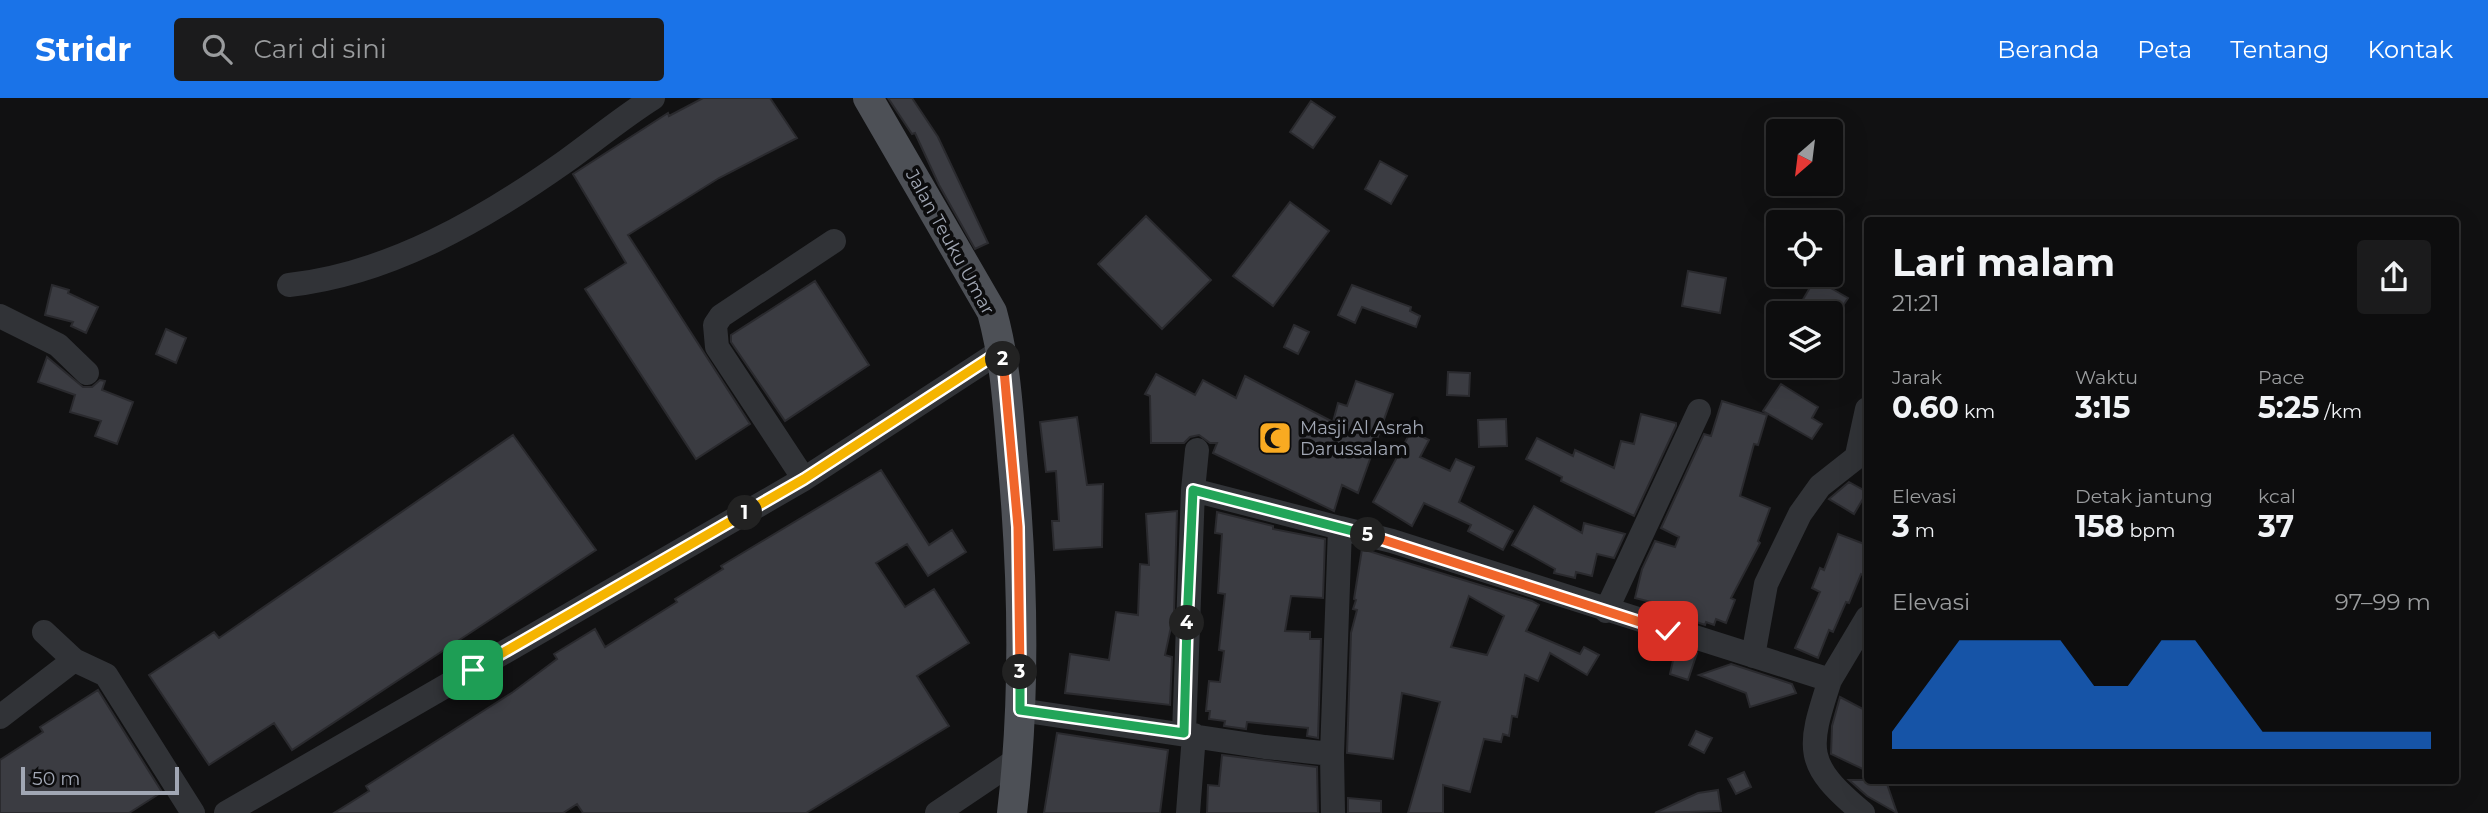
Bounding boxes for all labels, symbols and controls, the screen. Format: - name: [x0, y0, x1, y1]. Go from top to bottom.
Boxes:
- search box: [174, 18, 664, 81]
- text: Stridr: [35, 29, 132, 69]
- icon: search: [198, 30, 236, 68]
- text: Cari di sini: [254, 33, 387, 65]
- text: Beranda: [1997, 35, 2099, 64]
- text: Peta: [2137, 35, 2192, 64]
- text: Tentang: [2230, 35, 2329, 64]
- text: Kontak: [2367, 35, 2453, 64]
- north arrow: [1766, 119, 1843, 196]
- map controls: [1766, 119, 1843, 378]
- street label: Jalan Teuku Umar: [900, 165, 999, 319]
- button: locate: [1766, 210, 1843, 287]
- text: Lari malam: [1892, 239, 2115, 286]
- button: share: [2357, 240, 2431, 314]
- text: 21:21: [1892, 289, 1940, 317]
- button: layers: [1766, 301, 1843, 378]
- pin: 2: [986, 342, 1020, 376]
- text: 2: [997, 347, 1008, 370]
- text: Jarak: [1892, 366, 1942, 389]
- text: Waktu: [2075, 366, 2138, 389]
- text: Pace: [2258, 366, 2305, 389]
- text: 0.60: [1892, 389, 1959, 426]
- text: 3:15: [2075, 389, 2130, 426]
- text: 5:25: [2258, 389, 2319, 426]
- text: km: [1959, 400, 1995, 423]
- text: /km: [2319, 400, 2362, 423]
- place label: Masji Al Asrah Darussalam: [1300, 417, 1424, 460]
- mosque icon: Masji Al Asrah Darussalam: [1256, 419, 1294, 457]
- text: Elevasi: [1892, 485, 1957, 508]
- text: Detak jantung: [2075, 485, 2213, 508]
- text: kcal: [2258, 485, 2296, 508]
- pin: 1: [728, 496, 762, 530]
- text: 1: [741, 501, 748, 524]
- text: 3: [1892, 508, 1910, 545]
- text: 158: [2075, 508, 2124, 545]
- text: 37: [2258, 508, 2294, 545]
- pin: 5: [1350, 518, 1386, 552]
- text: m: [1910, 519, 1935, 542]
- text: bpm: [2124, 519, 2175, 542]
- text: 5: [1362, 523, 1373, 546]
- text: Elevasi: [1892, 588, 1970, 616]
- text: 97–99 m: [2335, 588, 2431, 616]
- pin: [1638, 601, 1698, 661]
- pin: 4: [1170, 606, 1204, 640]
- text: 4: [1180, 611, 1193, 634]
- icon: check: [1649, 612, 1687, 650]
- pin: [443, 640, 503, 700]
- icon: arrive: [454, 651, 492, 689]
- pin: 3: [1002, 654, 1038, 690]
- text: 3: [1014, 660, 1025, 683]
- scale bar: [21, 764, 178, 796]
- text: 50 m: [32, 767, 80, 790]

